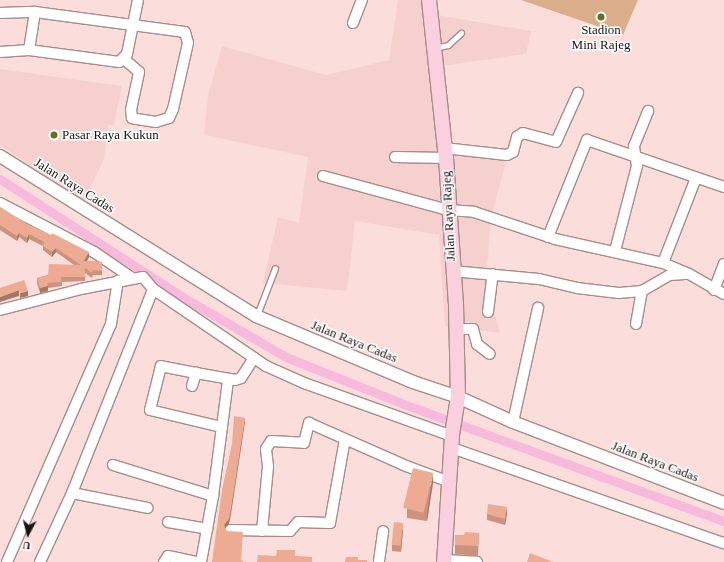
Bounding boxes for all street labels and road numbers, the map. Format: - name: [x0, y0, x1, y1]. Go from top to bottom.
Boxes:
- street label: Jalan Raya Cadas: [31, 155, 117, 217]
- street label: Jalan Raya Rajeg: [439, 171, 459, 261]
- street label: Jalan Raya Cadas: [309, 318, 399, 366]
- street label: Jalan Raya Cadas: [609, 438, 701, 486]

